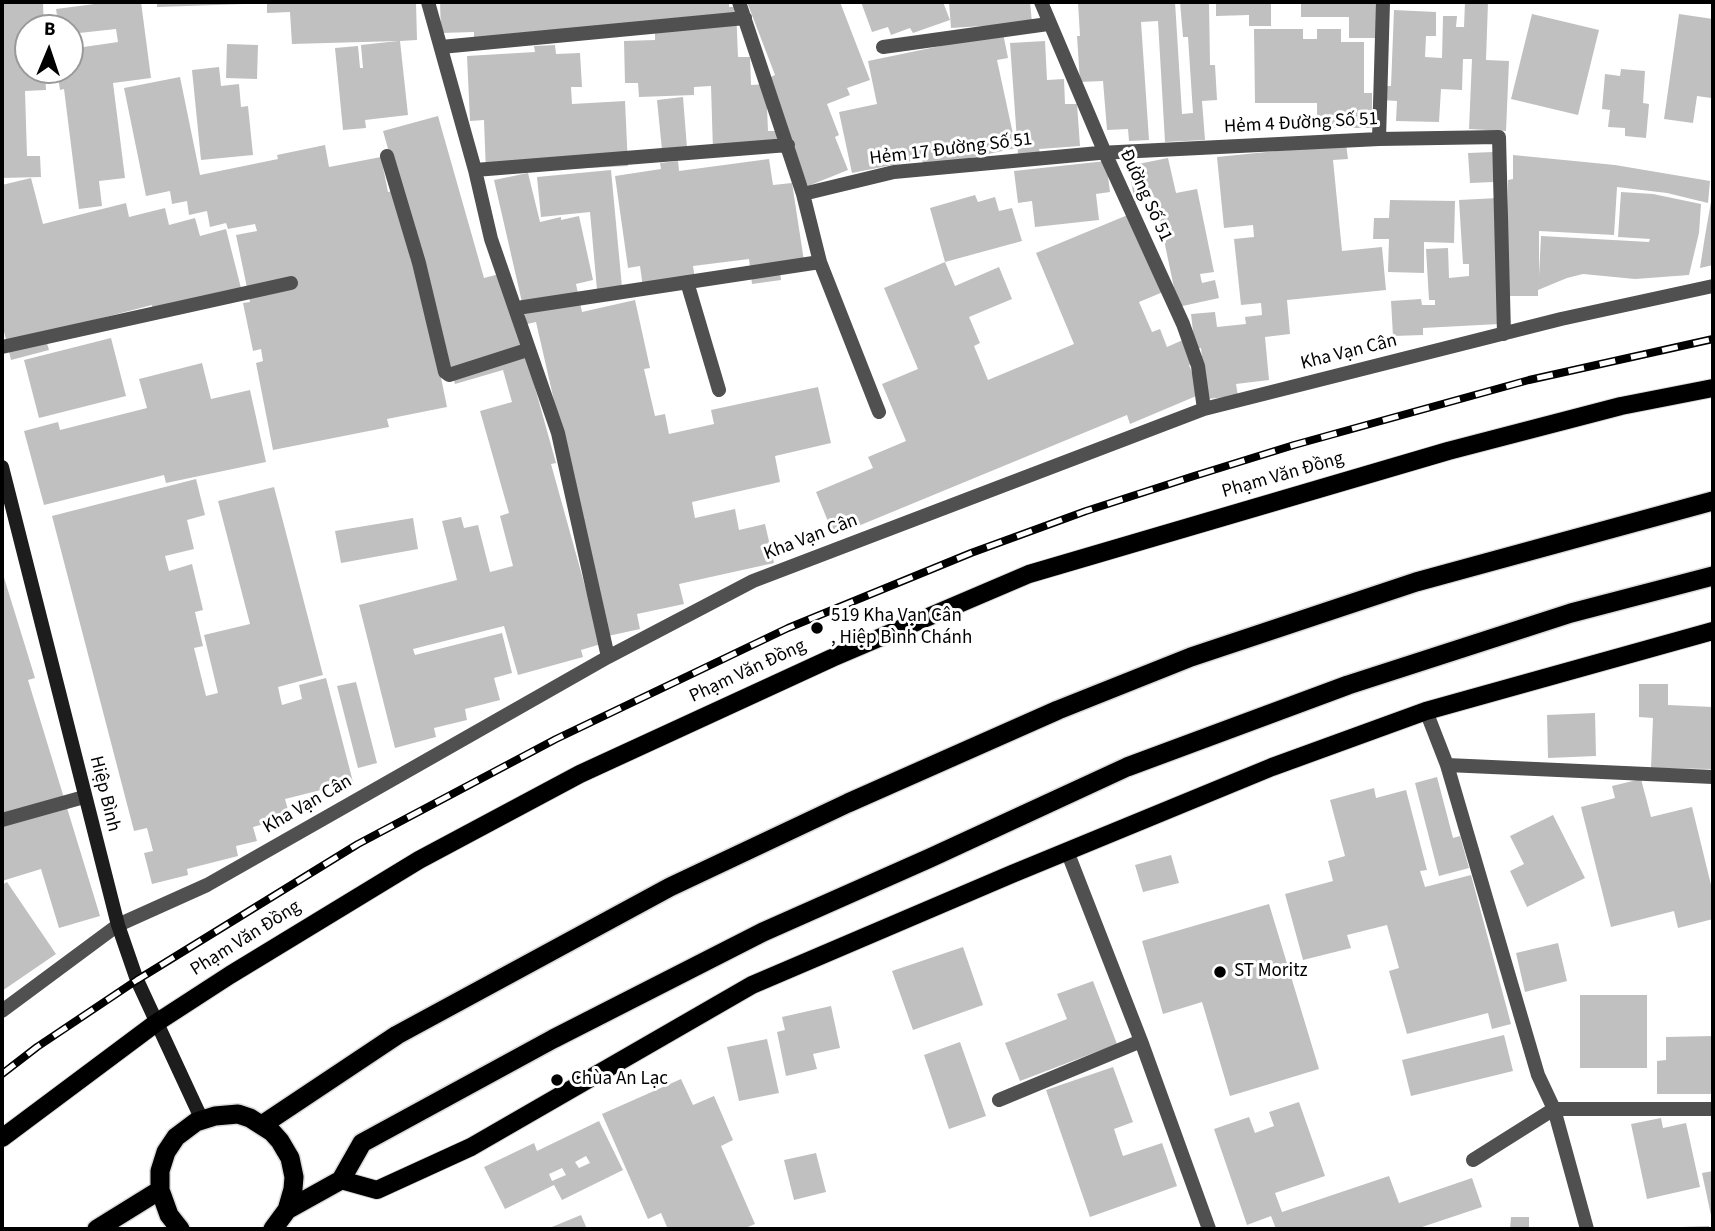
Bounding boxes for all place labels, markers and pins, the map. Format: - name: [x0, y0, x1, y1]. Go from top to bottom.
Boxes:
- place label: 519 Kha Vạn Cân , Hiệp Bình Chánh: [831, 606, 972, 650]
- marker: 519 Kha Vạn Cân , Hiệp Bình Chánh: [809, 620, 825, 636]
- place label: ST Moritz: [1234, 961, 1308, 983]
- marker: ST Moritz: [1212, 964, 1228, 980]
- place label: Chùa An Lạc: [571, 1069, 668, 1091]
- marker: Chùa An Lạc: [549, 1072, 565, 1088]

